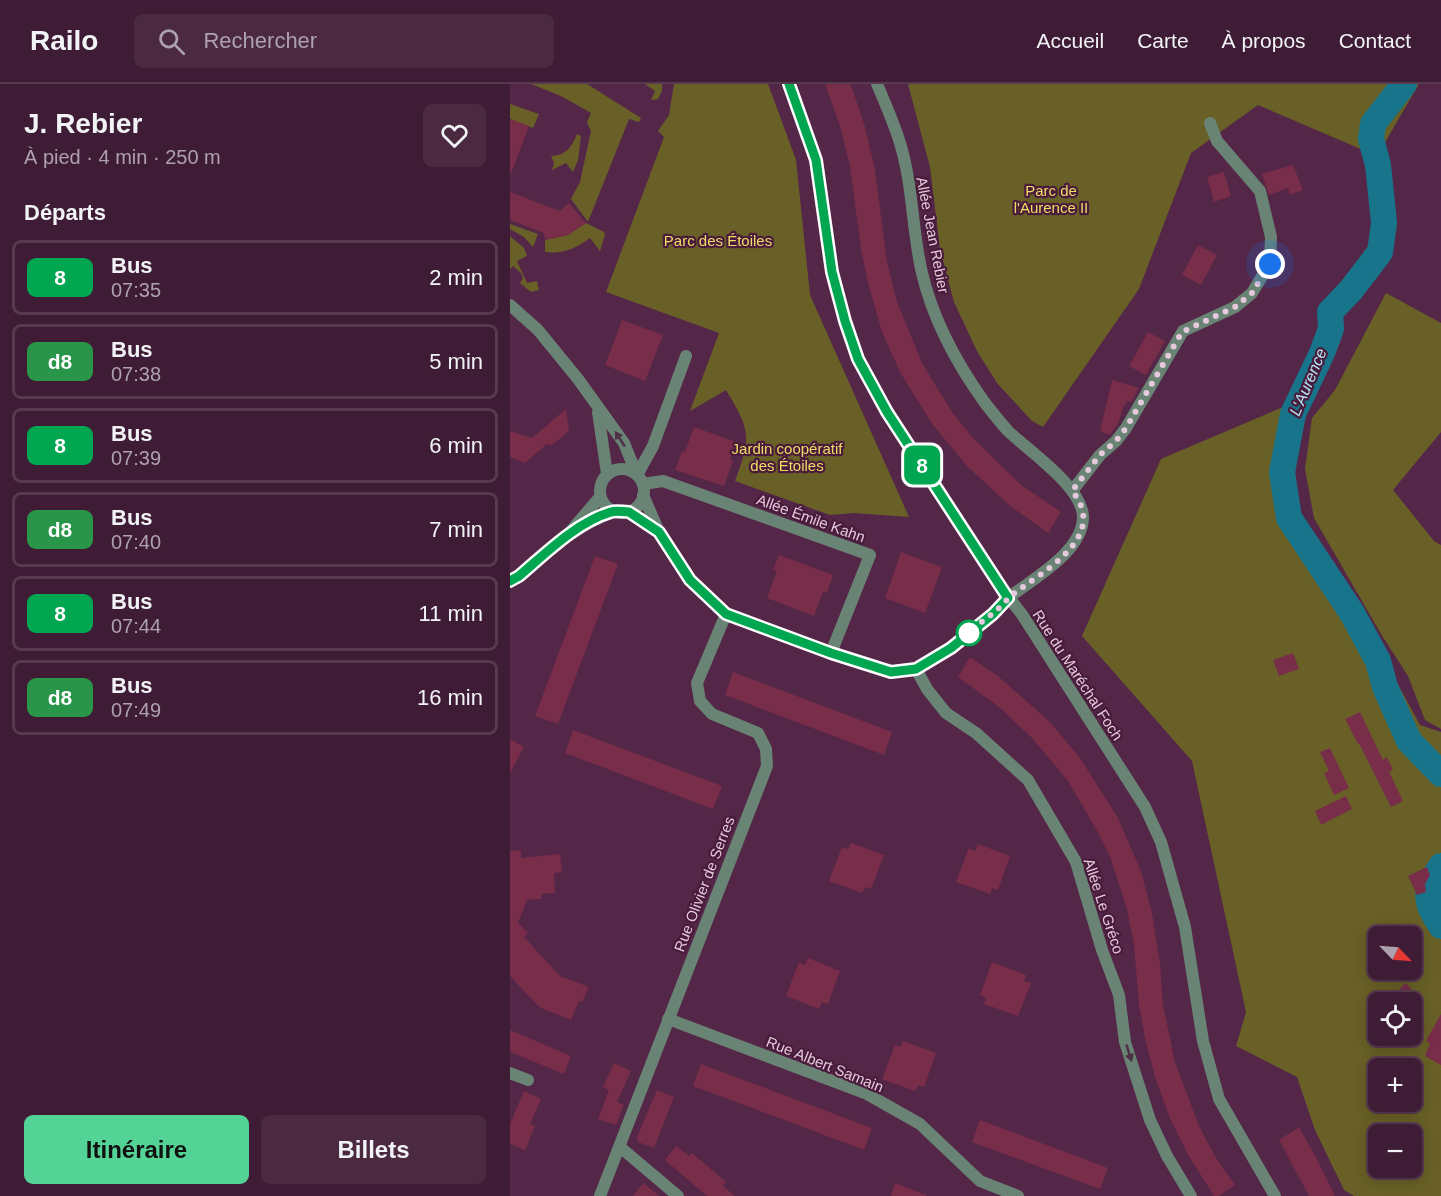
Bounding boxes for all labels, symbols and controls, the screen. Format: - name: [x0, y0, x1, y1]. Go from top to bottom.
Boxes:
- search box: [134, 14, 554, 68]
- text: Railo: [30, 25, 98, 56]
- icon: search: [155, 25, 188, 58]
- text: Rechercher: [203, 28, 317, 53]
- text: Accueil: [1037, 29, 1104, 52]
- text: Carte: [1137, 29, 1189, 52]
- text: À propos: [1222, 29, 1306, 52]
- text: Contact: [1339, 29, 1411, 52]
- button: heart: [423, 104, 486, 167]
- text: J. Rebier: [24, 108, 142, 139]
- text: À pied · 4 min · 250 m: [24, 146, 221, 168]
- street label: Allée Jean Rebier: [913, 175, 953, 295]
- park label: Parc de l'Aurence II: [1014, 182, 1088, 216]
- text: Départs: [24, 200, 106, 225]
- park label: Parc des Étoiles: [664, 232, 772, 249]
- your location: [1255, 249, 1285, 279]
- text: Bus: [111, 253, 153, 278]
- text: 2 min: [429, 265, 483, 290]
- text: 8: [54, 266, 66, 289]
- text: 07:35: [111, 279, 161, 301]
- text: Bus: [111, 337, 153, 362]
- water label: L'Aurence: [1286, 346, 1330, 418]
- text: 5 min: [429, 349, 483, 374]
- text: d8: [48, 350, 72, 373]
- text: 07:38: [111, 363, 161, 385]
- text: Bus: [111, 421, 153, 446]
- one-way arrow: [614, 432, 626, 448]
- text: 6 min: [429, 433, 483, 458]
- text: 8: [54, 434, 66, 457]
- park label: Jardin coopératif des Étoiles: [732, 440, 843, 474]
- line badge: 8: [902, 446, 942, 484]
- text: 07:39: [111, 447, 161, 469]
- text: 8: [916, 454, 928, 477]
- street label: Allée Émile Kahn: [754, 490, 868, 546]
- text: Bus: [111, 505, 153, 530]
- text: 7 min: [429, 517, 483, 542]
- text: d8: [48, 518, 72, 541]
- text: 07:40: [111, 531, 161, 553]
- text: Bus: [111, 589, 153, 614]
- text: 11 min: [419, 601, 483, 626]
- text: 8: [54, 602, 66, 625]
- street label: Rue du Maréchal Foch: [1030, 607, 1126, 743]
- text: 07:44: [111, 615, 161, 637]
- unlabelled marker: [956, 620, 982, 646]
- text: Bus: [111, 673, 153, 698]
- text: 16 min: [417, 685, 483, 710]
- text: d8: [48, 686, 72, 709]
- text: 07:49: [111, 699, 161, 721]
- street label: Rue Olivier de Serres: [670, 814, 738, 954]
- street label: Allée Le Gréco: [1081, 856, 1127, 956]
- north arrow: [1368, 926, 1422, 980]
- map controls: [1368, 926, 1422, 1178]
- button: locate: [1368, 992, 1422, 1046]
- street label: Rue Albert Samain: [764, 1033, 886, 1095]
- one-way arrow: [1124, 1044, 1134, 1062]
- button: +: [1368, 1058, 1422, 1112]
- button: Itinéraire: [24, 1115, 249, 1184]
- button: Billets: [261, 1115, 486, 1184]
- button: −: [1368, 1124, 1422, 1178]

